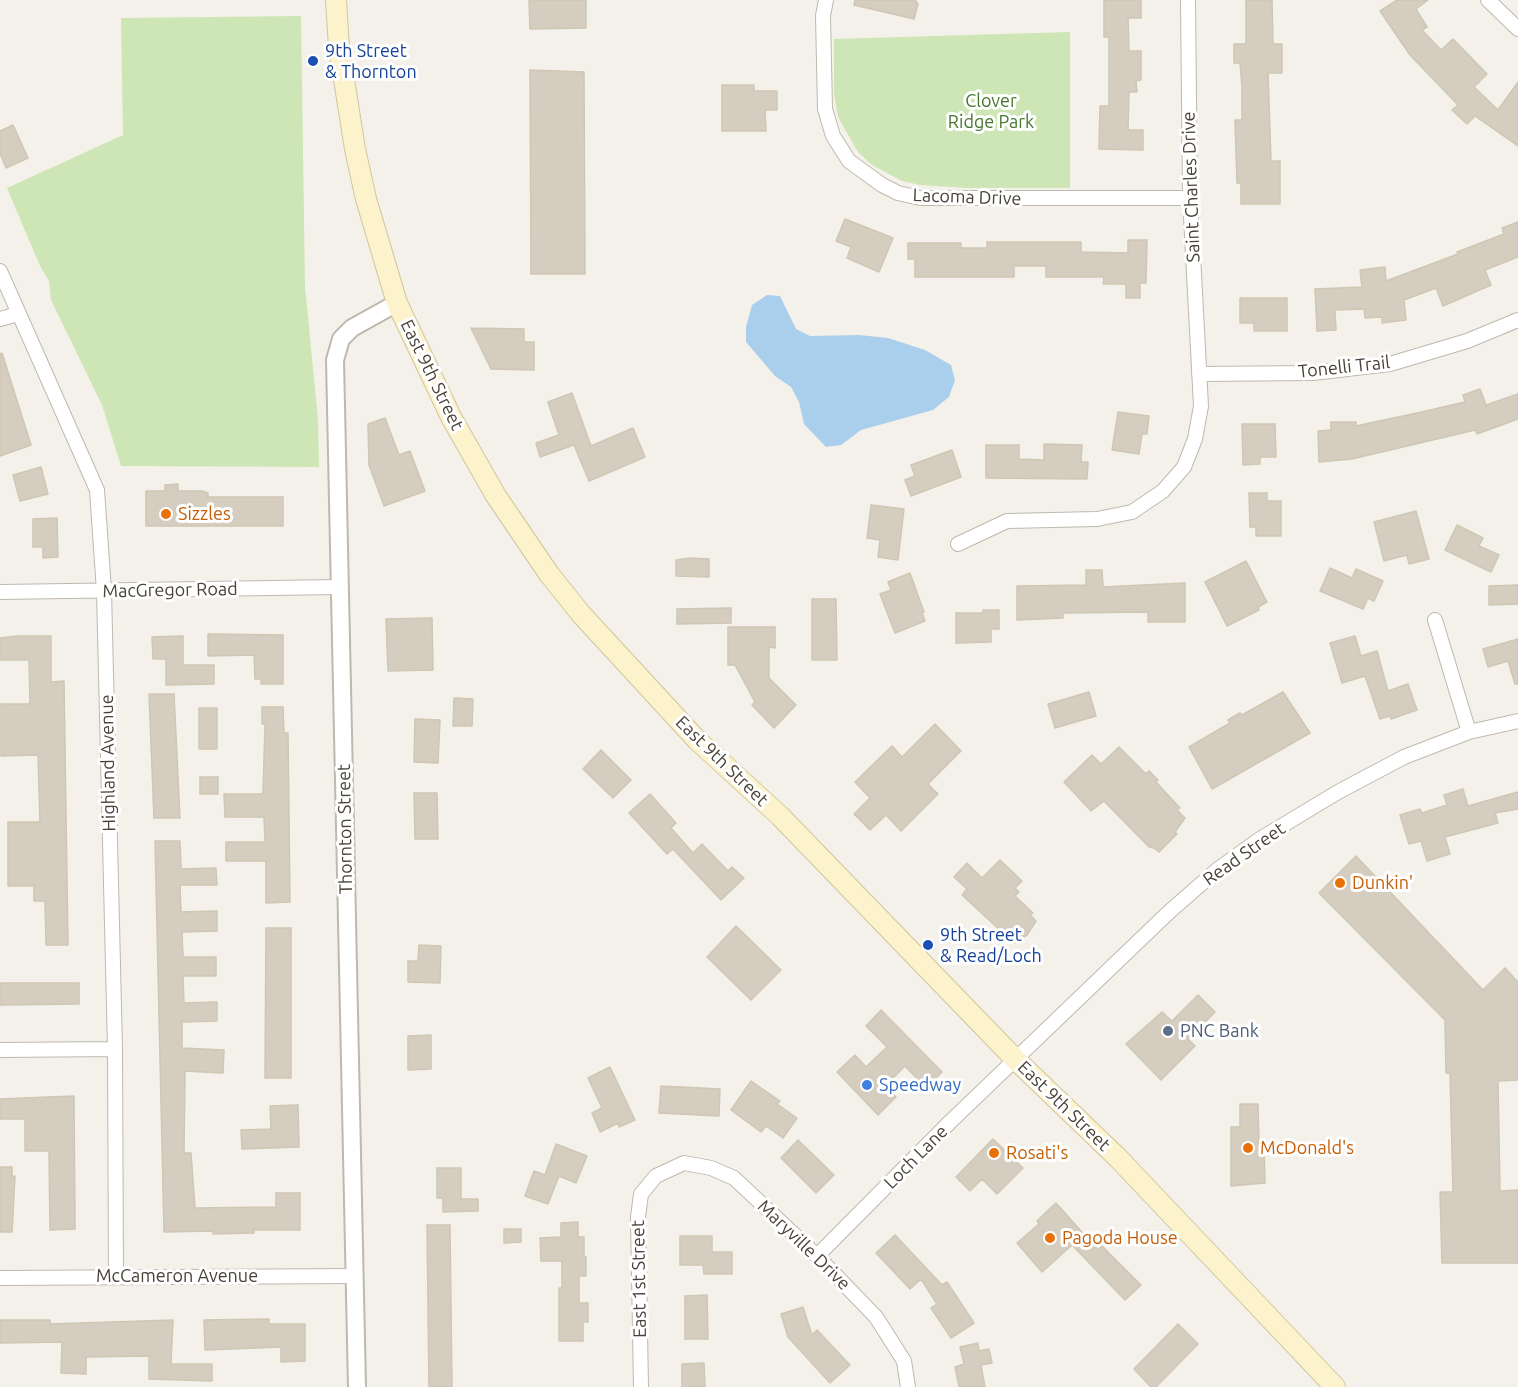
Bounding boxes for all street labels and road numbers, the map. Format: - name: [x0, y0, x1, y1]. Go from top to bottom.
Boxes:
- street label: Saint Charles Drive: [1178, 111, 1204, 263]
- street label: Lacoma Drive: [912, 184, 1022, 210]
- street label: East 9th Street: [396, 316, 468, 434]
- street label: Tonelli Trail: [1297, 351, 1391, 383]
- street label: MacGregor Road: [102, 578, 238, 602]
- street label: Highland Avenue: [96, 694, 120, 832]
- street label: East 9th Street: [671, 711, 773, 811]
- street label: Thornton Street: [333, 764, 357, 894]
- street label: Read Street: [1199, 818, 1289, 890]
- street label: East 9th Street: [1013, 1056, 1115, 1156]
- street label: Loch Lane: [880, 1121, 952, 1193]
- street label: Maryville Drive: [753, 1195, 855, 1295]
- street label: East 1st Street: [627, 1220, 651, 1338]
- street label: McCameron Avenue: [96, 1265, 258, 1287]

